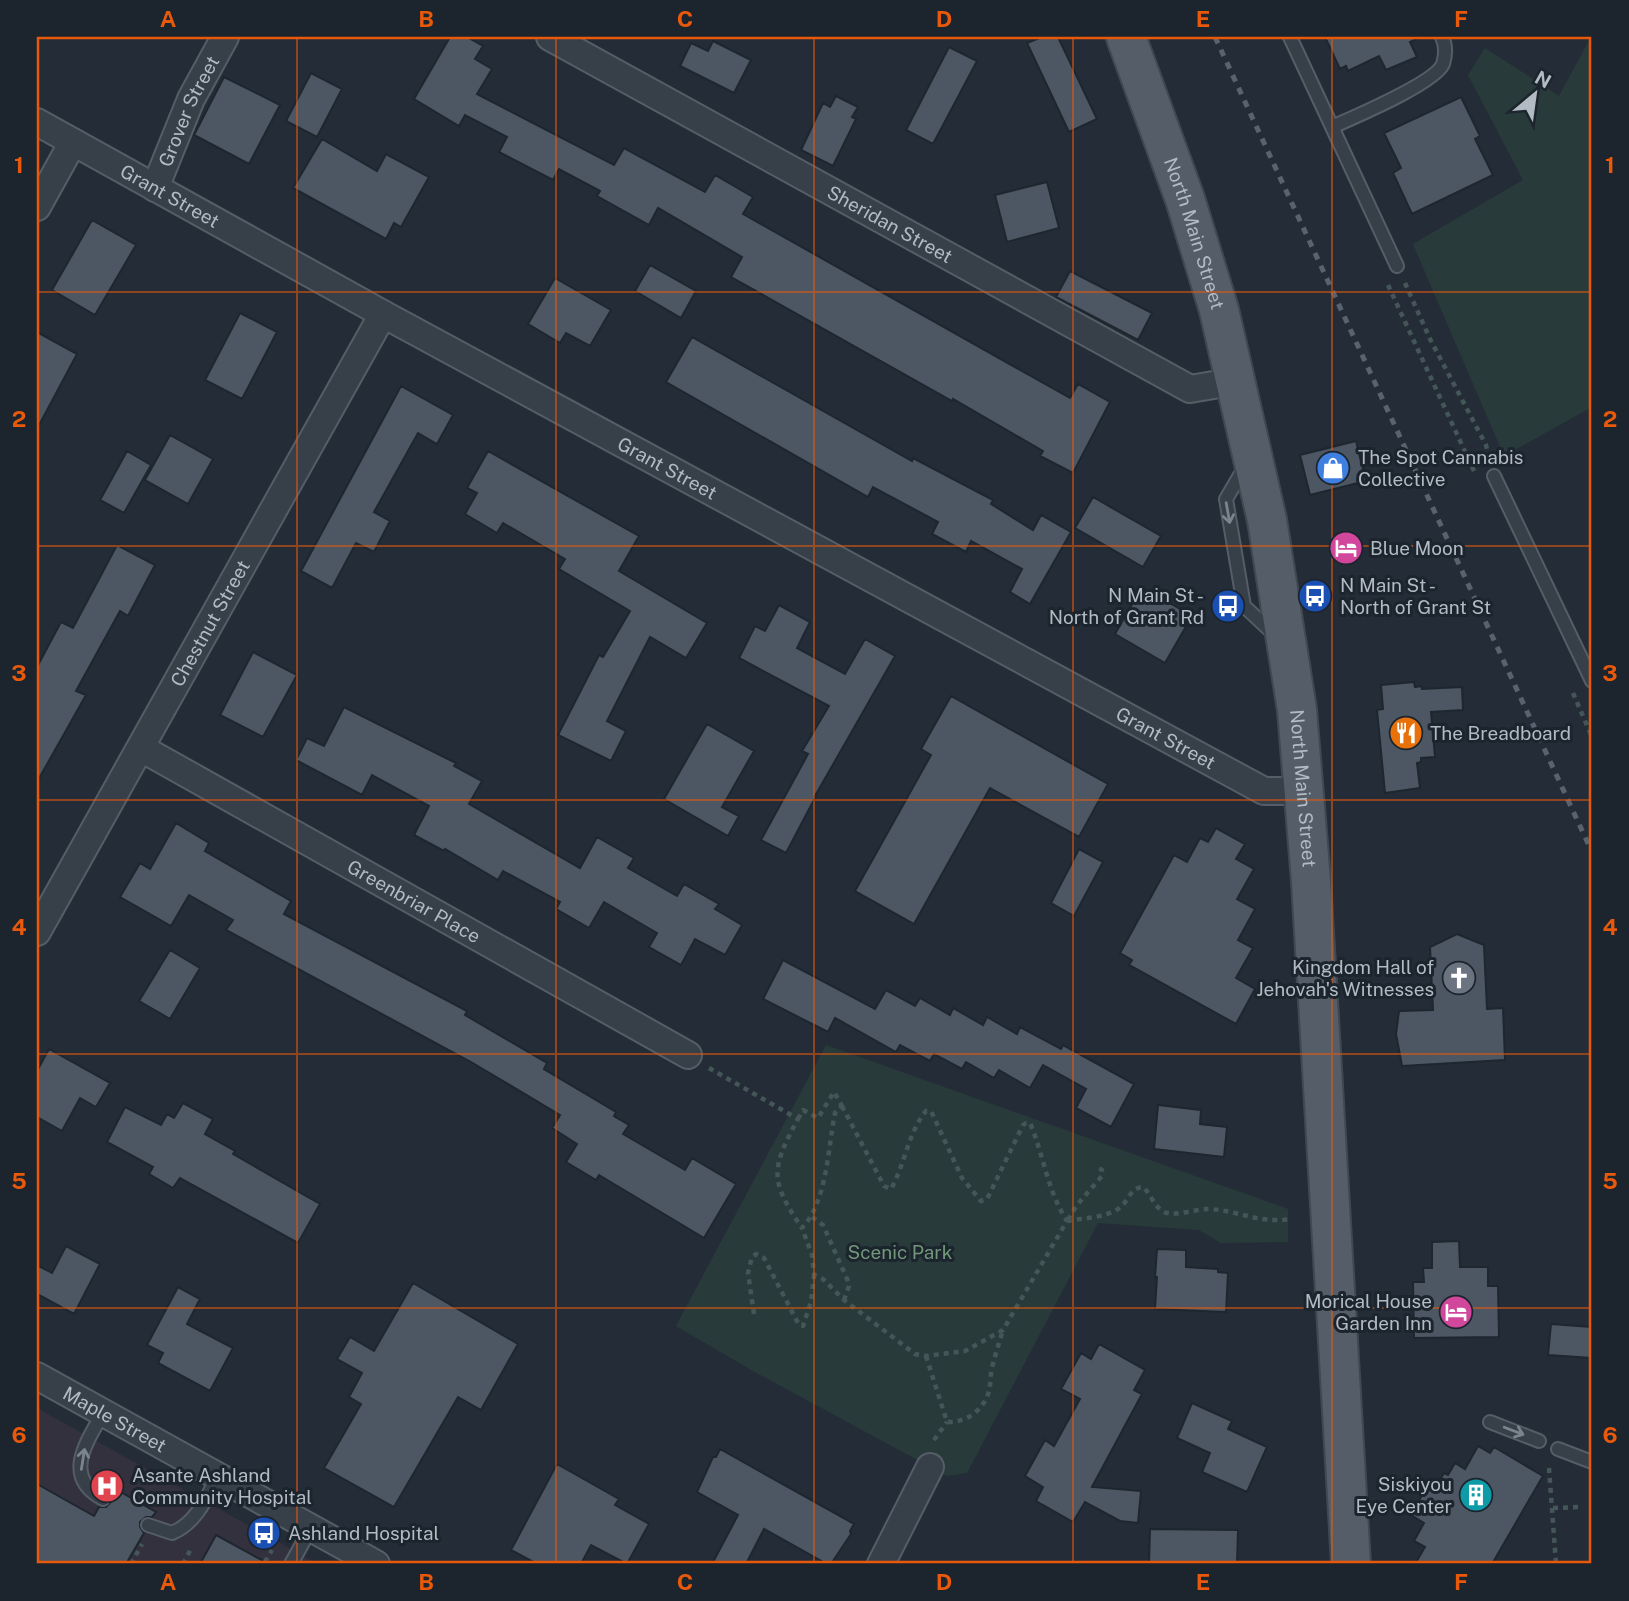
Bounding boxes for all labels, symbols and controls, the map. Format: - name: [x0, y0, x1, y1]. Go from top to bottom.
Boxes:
- text: A: [160, 5, 177, 32]
- text: B: [418, 5, 434, 32]
- text: C: [677, 5, 693, 32]
- text: D: [936, 5, 952, 32]
- text: E: [1196, 5, 1210, 32]
- text: F: [1454, 5, 1468, 32]
- street label: Grover Street: [154, 52, 224, 170]
- north arrow: [1500, 60, 1570, 130]
- text: N: [1531, 66, 1555, 92]
- text: 1: [14, 151, 24, 178]
- text: 1: [1605, 151, 1615, 178]
- street label: North Main Street: [1160, 154, 1229, 312]
- street label: Grant Street: [117, 160, 223, 232]
- street label: Sheridan Street: [824, 181, 956, 267]
- text: 2: [12, 405, 26, 432]
- text: 2: [1603, 405, 1617, 432]
- street label: Grant Street: [614, 432, 721, 504]
- place label: The Spot Cannabis Collective: [1358, 446, 1523, 490]
- shop icon: The Spot Cannabis Collective: [1314, 449, 1352, 487]
- one-way arrow: [1222, 501, 1235, 524]
- hotel icon: Blue Moon: [1327, 529, 1365, 567]
- place label: Blue Moon: [1370, 537, 1464, 559]
- street label: Chestnut Street: [166, 556, 254, 690]
- place label: N Main St - North of Grant St: [1340, 574, 1491, 618]
- bus stop icon: N Main St - North of Grant St: [1296, 577, 1334, 615]
- place label: N Main St - North of Grant Rd: [1049, 584, 1204, 628]
- bus stop icon: N Main St - North of Grant Rd: [1209, 587, 1247, 625]
- text: 3: [11, 659, 27, 686]
- text: 3: [1602, 659, 1618, 686]
- street label: Grant Street: [1112, 702, 1219, 774]
- street label: North Main Street: [1286, 709, 1321, 868]
- restaurant icon: The Breadboard: [1387, 714, 1425, 752]
- place label: The Breadboard: [1430, 722, 1571, 744]
- street label: Greenbriar Place: [344, 855, 484, 947]
- text: 4: [11, 913, 27, 940]
- text: 4: [1602, 913, 1618, 940]
- place label: Kingdom Hall of Jehovah's Witnesses: [1256, 956, 1434, 1000]
- church icon: Kingdom Hall of Jehovah's Witnesses: [1440, 959, 1478, 997]
- text: 5: [11, 1167, 27, 1194]
- text: 5: [1602, 1167, 1618, 1194]
- park label: Scenic Park: [848, 1241, 953, 1263]
- place label: Morical House Garden Inn: [1305, 1290, 1432, 1334]
- hotel icon: Morical House Garden Inn: [1437, 1293, 1475, 1331]
- street label: Maple Street: [59, 1382, 170, 1457]
- text: 6: [11, 1421, 27, 1448]
- text: 6: [1602, 1421, 1618, 1448]
- one-way arrow: [1503, 1426, 1525, 1439]
- one-way arrow: [77, 1448, 90, 1471]
- place label: Asante Ashland Community Hospital: [132, 1464, 312, 1508]
- hospital icon: Asante Ashland Community Hospital: [88, 1467, 126, 1505]
- place label: Siskiyou Eye Center: [1356, 1473, 1452, 1517]
- building icon: Siskiyou Eye Center: [1457, 1476, 1495, 1514]
- bus stop icon: Ashland Hospital: [245, 1514, 283, 1552]
- place label: Ashland Hospital: [288, 1522, 439, 1544]
- text: A: [160, 1568, 177, 1595]
- text: B: [418, 1568, 434, 1595]
- text: C: [677, 1568, 693, 1595]
- text: D: [936, 1568, 952, 1595]
- text: E: [1196, 1568, 1210, 1595]
- text: F: [1454, 1568, 1468, 1595]

